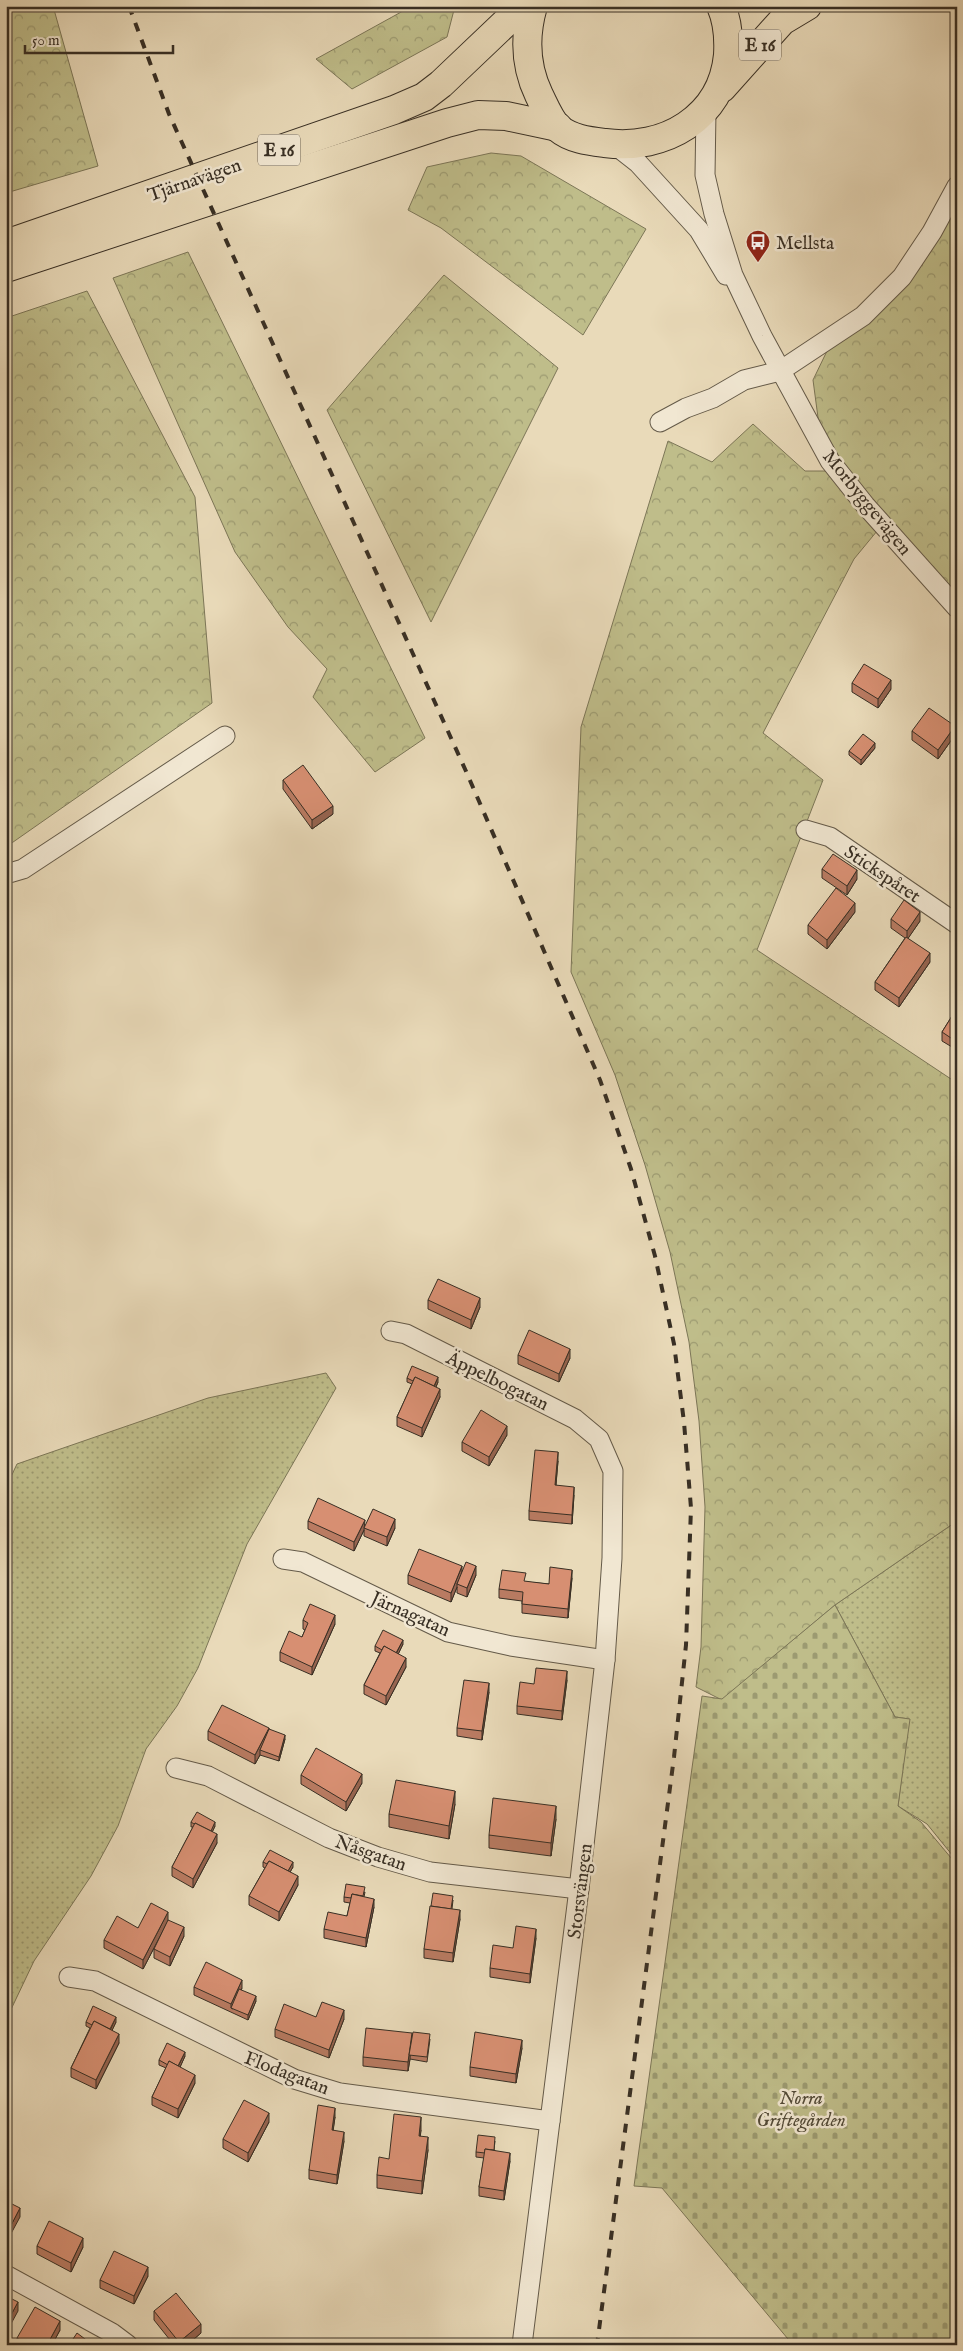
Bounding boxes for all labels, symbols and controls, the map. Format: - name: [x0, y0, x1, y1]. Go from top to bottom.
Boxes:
- scale bar: [25, 22, 172, 54]
- road number: E 16: [739, 30, 781, 60]
- text: 50 m: [32, 31, 60, 50]
- road number: E 16: [258, 134, 300, 166]
- street label: Tjärnavägen: [145, 154, 245, 208]
- bus stop icon: Mellsta: [745, 229, 771, 263]
- place label: Mellsta: [776, 232, 835, 256]
- street label: Morbyggevägen: [817, 446, 916, 561]
- street label: Stickspåret: [839, 840, 925, 909]
- street label: Äppelbogatan: [441, 1346, 552, 1417]
- street label: Järnagatan: [365, 1586, 454, 1643]
- street label: Nåsgatan: [331, 1830, 409, 1877]
- street label: Storsvängen: [563, 1842, 599, 1940]
- street label: Flodagatan: [240, 2047, 332, 2101]
- park label: Norra Griftegården: [756, 2087, 846, 2133]

